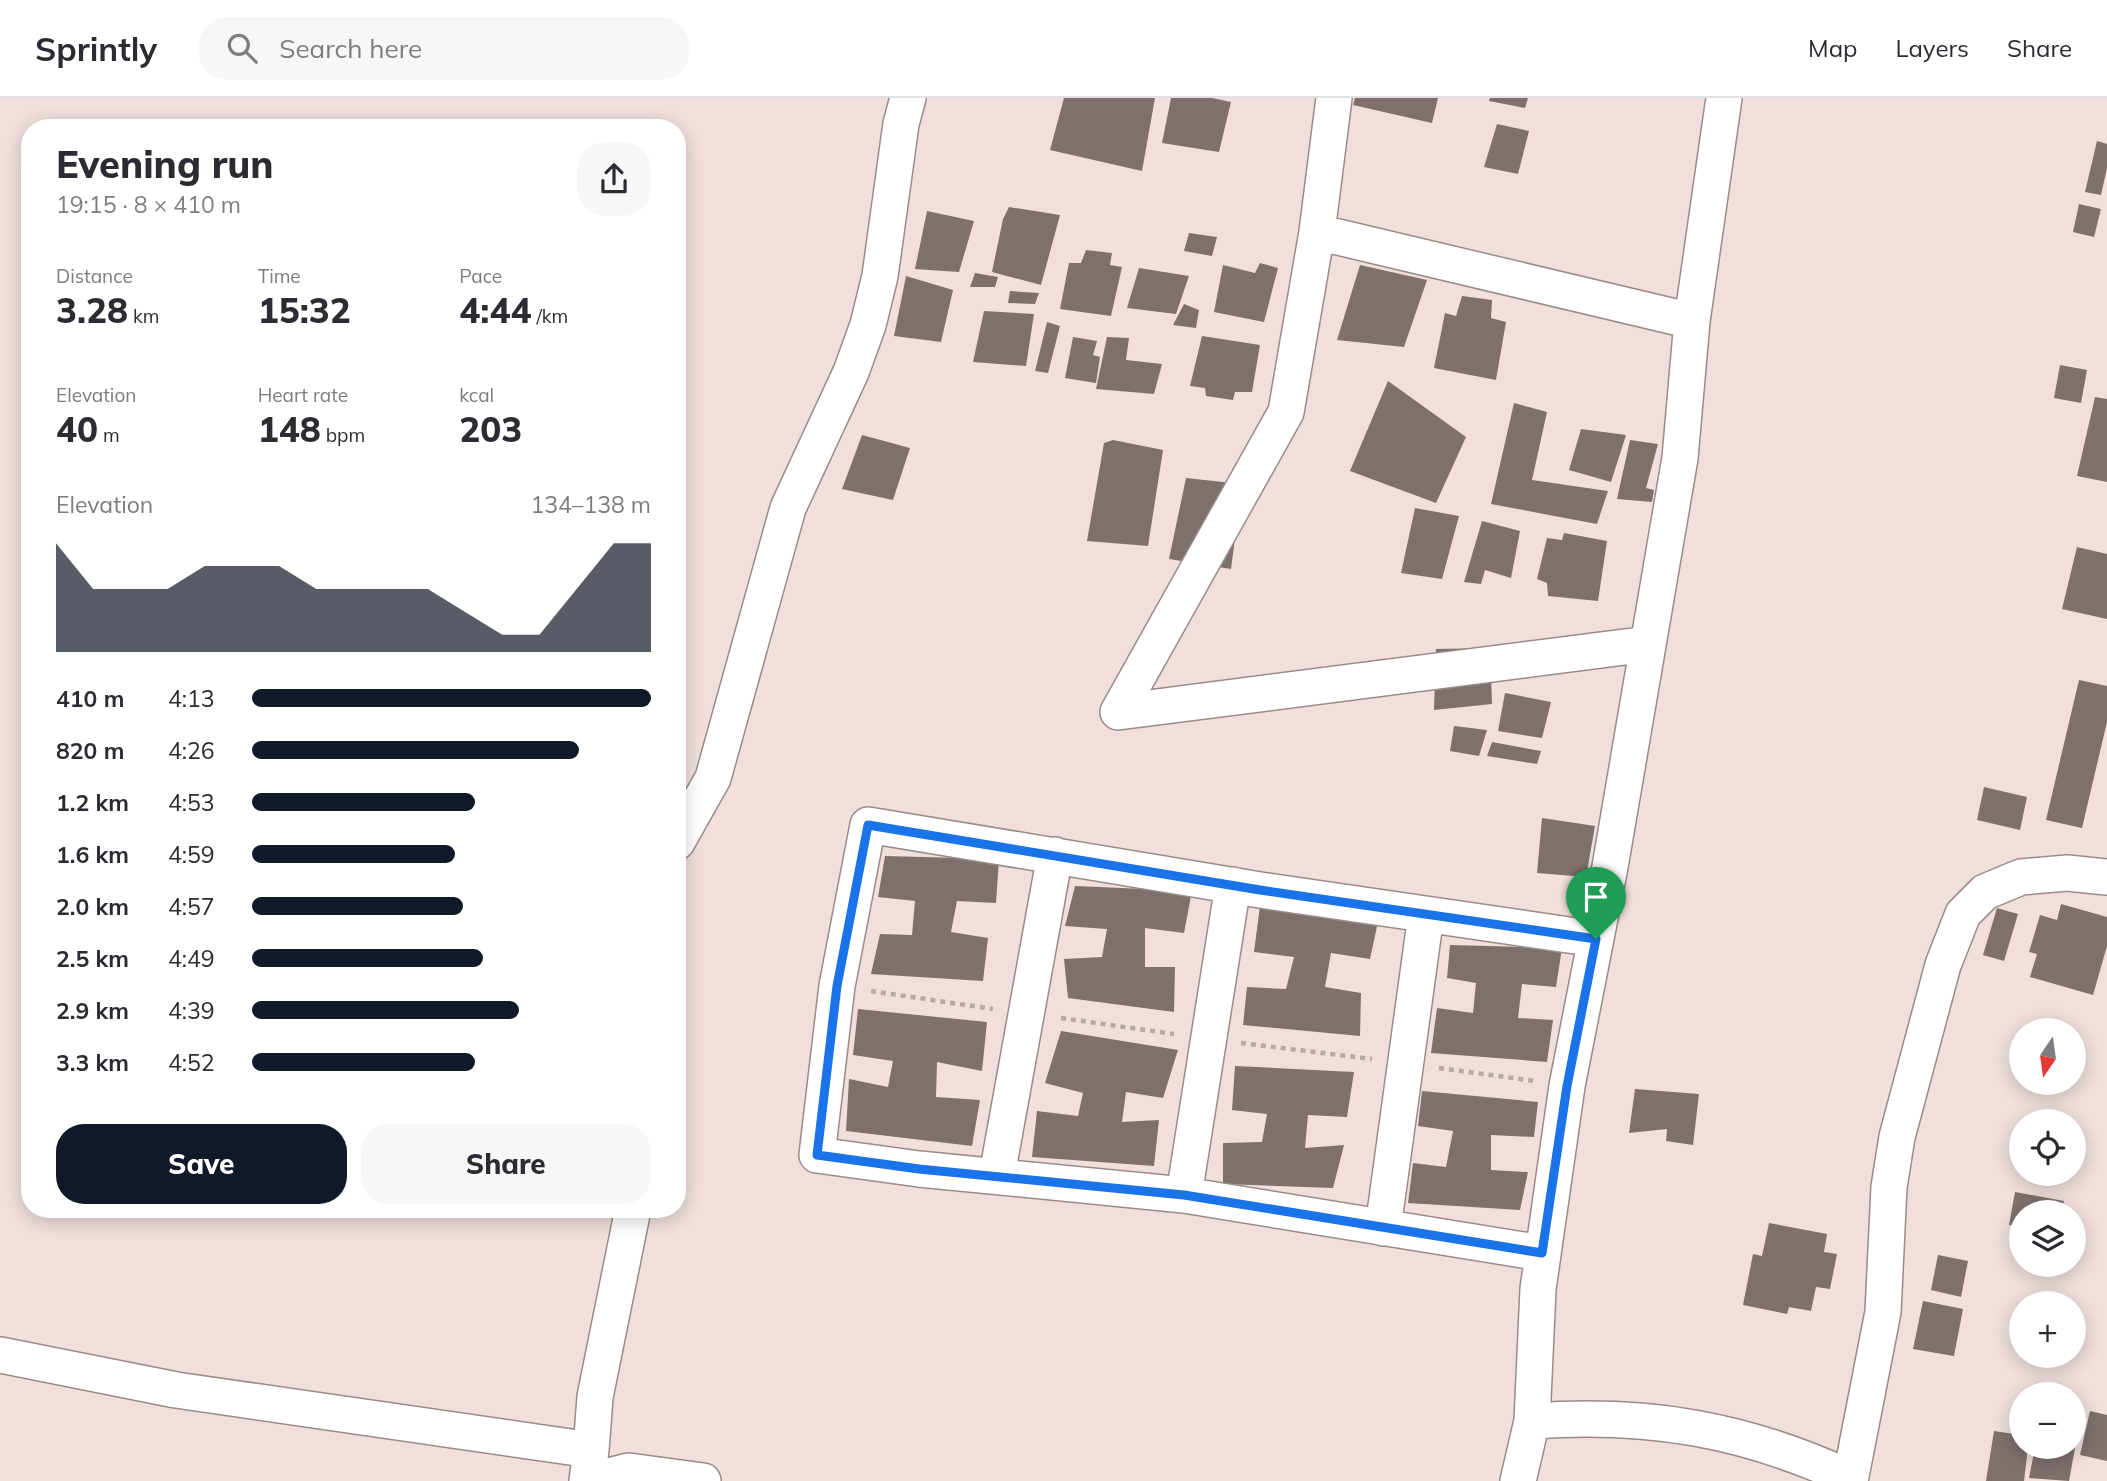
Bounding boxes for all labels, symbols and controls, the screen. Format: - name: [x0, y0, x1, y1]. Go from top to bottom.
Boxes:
- search box: [199, 17, 689, 80]
- text: Sprintly: [35, 28, 157, 69]
- icon: search: [223, 29, 261, 67]
- text: Search here: [279, 32, 422, 65]
- text: Map: [1808, 33, 1857, 63]
- text: Layers: [1895, 33, 1969, 63]
- text: Share: [2007, 33, 2072, 63]
- text: Evening run: [56, 140, 274, 188]
- button: share: [577, 142, 651, 216]
- text: 19:15 · 8 × 410 m: [56, 190, 241, 219]
- text: Distance: [56, 264, 133, 288]
- text: Time: [258, 264, 301, 288]
- text: Pace: [459, 264, 502, 288]
- text: 3.28: [56, 288, 128, 332]
- text: 15:32: [258, 288, 351, 332]
- text: 4:44: [459, 288, 531, 332]
- text: km: [128, 304, 160, 328]
- text: /km: [531, 304, 568, 328]
- text: Elevation: [56, 383, 136, 407]
- text: Heart rate: [258, 383, 348, 407]
- text: kcal: [459, 383, 494, 407]
- text: 40: [56, 407, 98, 451]
- text: 148: [258, 407, 321, 451]
- text: 203: [459, 407, 522, 451]
- text: m: [98, 423, 120, 447]
- text: bpm: [321, 423, 365, 447]
- text: Elevation: [56, 490, 153, 519]
- text: 134–138 m: [530, 490, 651, 519]
- text: 410 m: [56, 684, 124, 713]
- text: 4:13: [168, 684, 215, 713]
- text: 820 m: [56, 736, 124, 765]
- text: 4:26: [168, 736, 215, 765]
- text: 1.2 km: [56, 788, 129, 817]
- text: 4:53: [168, 788, 215, 817]
- text: 1.6 km: [56, 840, 129, 869]
- text: 4:59: [168, 840, 215, 869]
- pin: [1566, 867, 1626, 939]
- icon: arrive: [1577, 878, 1615, 916]
- text: 2.0 km: [56, 892, 129, 921]
- text: 4:57: [168, 892, 215, 921]
- text: 2.5 km: [56, 944, 129, 973]
- text: 4:49: [168, 944, 215, 973]
- text: 2.9 km: [56, 996, 129, 1025]
- text: 4:39: [168, 996, 215, 1025]
- north arrow: [2009, 1018, 2086, 1096]
- map controls: [2009, 1018, 2086, 1459]
- text: 3.3 km: [56, 1048, 129, 1077]
- text: 4:52: [168, 1048, 215, 1077]
- button: locate: [2009, 1109, 2086, 1186]
- button: Save: [56, 1124, 347, 1204]
- button: Share: [361, 1124, 651, 1204]
- button: layers: [2009, 1200, 2086, 1277]
- button: +: [2009, 1291, 2086, 1368]
- button: −: [2009, 1382, 2086, 1459]

